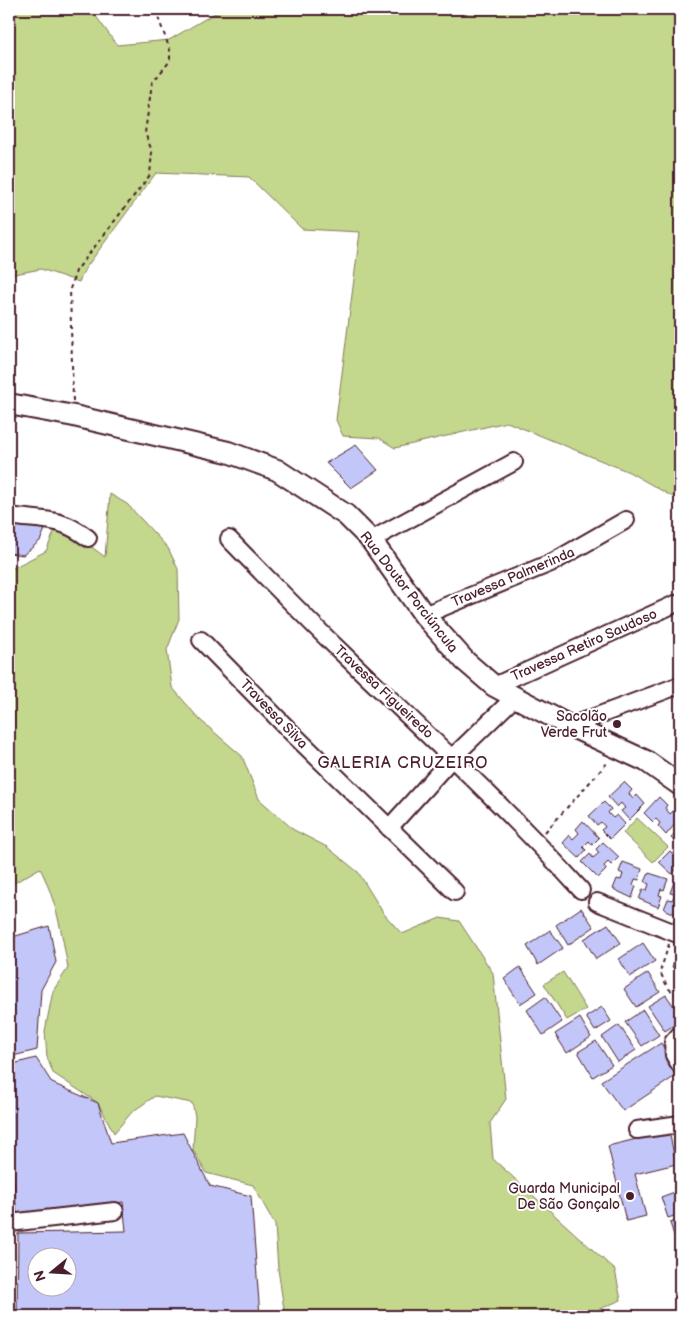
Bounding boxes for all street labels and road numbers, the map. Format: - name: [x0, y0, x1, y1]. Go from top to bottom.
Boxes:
- street label: Rua Doutor Porciúncula: [356, 528, 462, 656]
- street label: Travessa Palmerinda: [449, 543, 577, 611]
- street label: Travessa Retiro Saudoso: [508, 605, 660, 685]
- street label: Travessa Figueiredo: [331, 642, 437, 742]
- street label: Travessa Silva: [237, 676, 311, 752]

